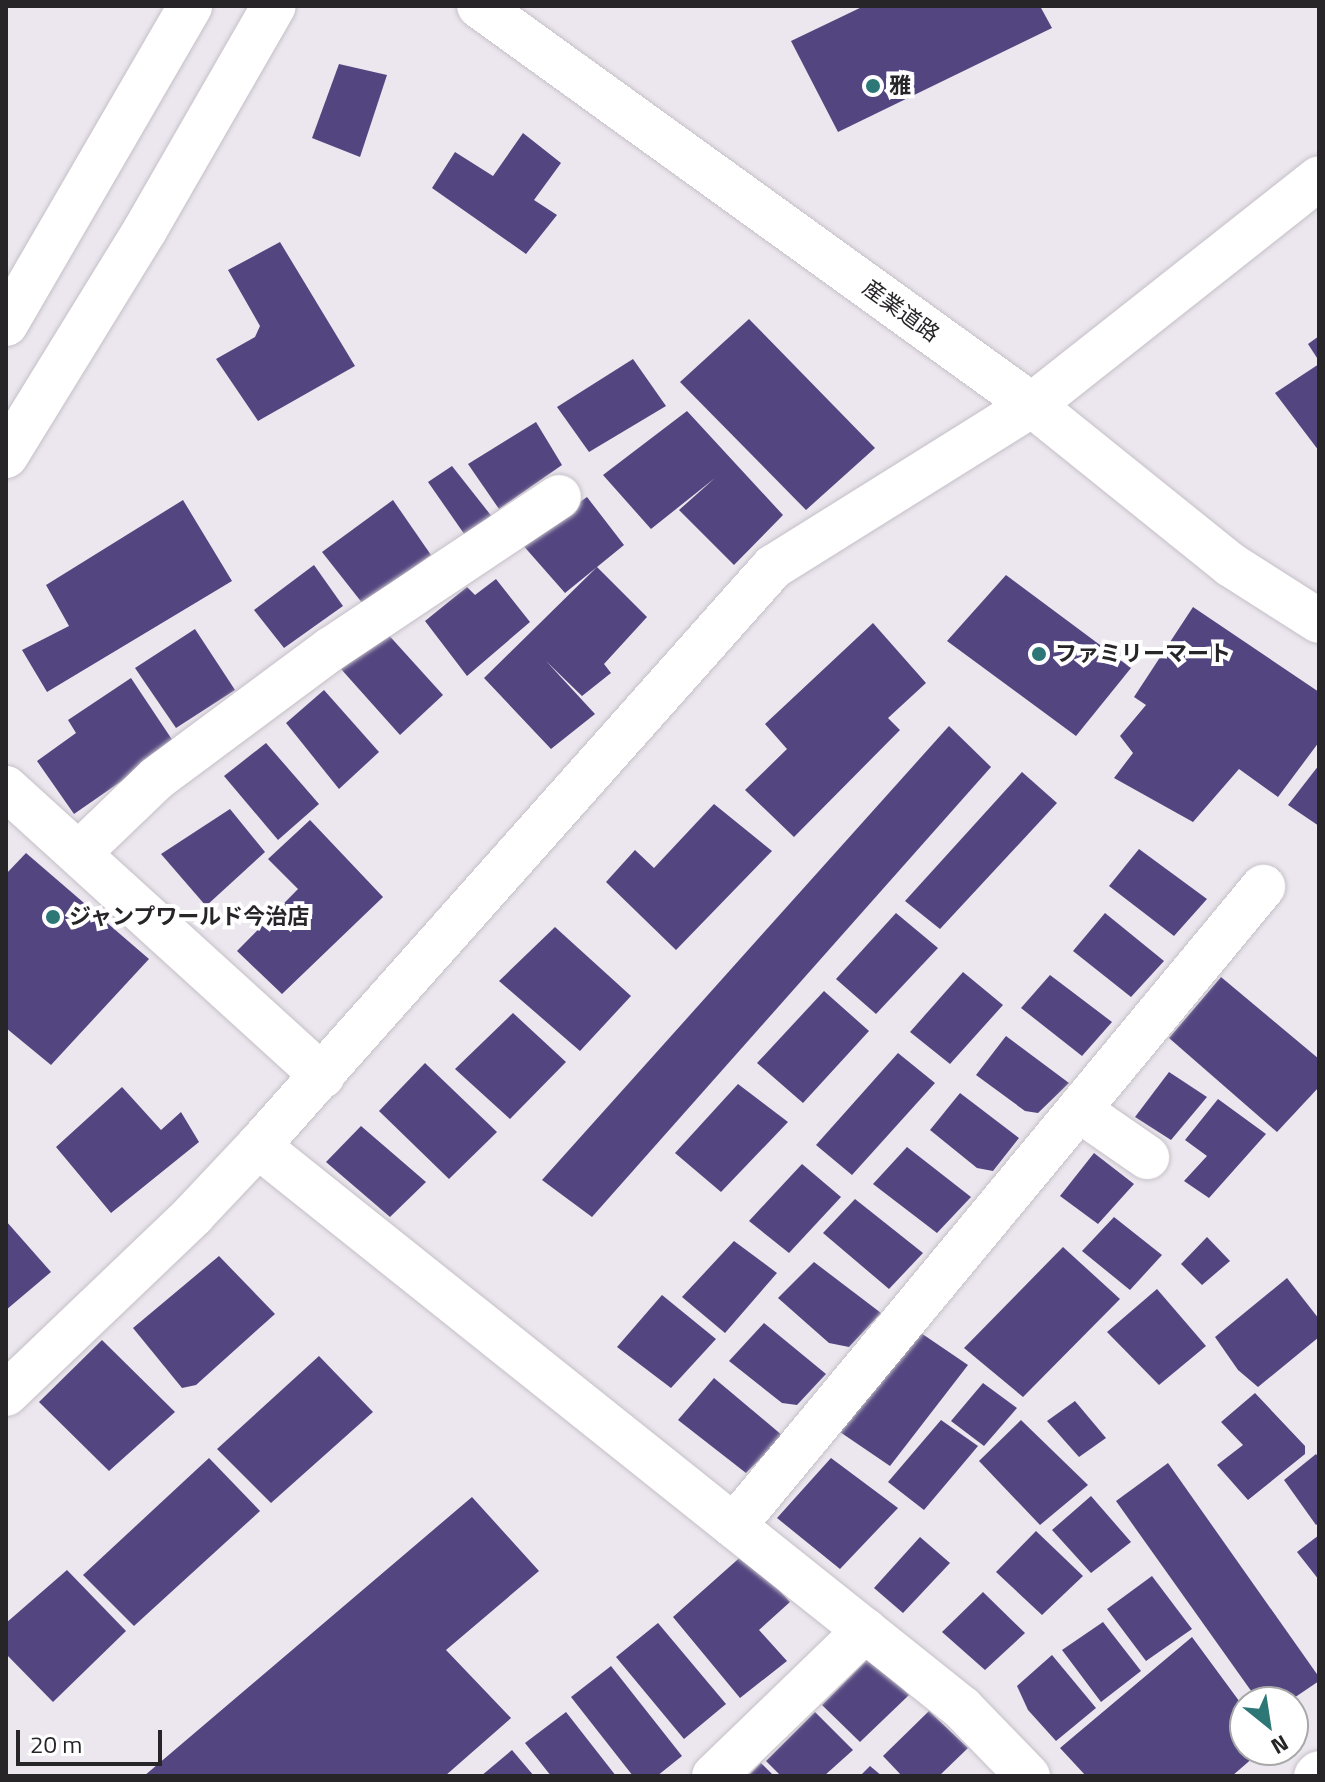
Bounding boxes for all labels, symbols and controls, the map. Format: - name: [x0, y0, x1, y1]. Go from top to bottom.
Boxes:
- place label: 雅: [889, 73, 911, 99]
- marker: 雅: [864, 77, 882, 95]
- street label: 産業道路: [858, 274, 944, 348]
- place label: ファミリーマート: [1055, 641, 1231, 667]
- marker: ファミリーマート: [1030, 645, 1048, 663]
- place label: ジャンプワールド今治店: [69, 904, 311, 930]
- marker: ジャンプワールド今治店: [44, 908, 62, 926]
- north arrow: [1229, 1686, 1309, 1766]
- scale bar: [20, 1714, 166, 1764]
- text: 20 m: [30, 1726, 82, 1762]
- text: N: [1265, 1727, 1295, 1764]

